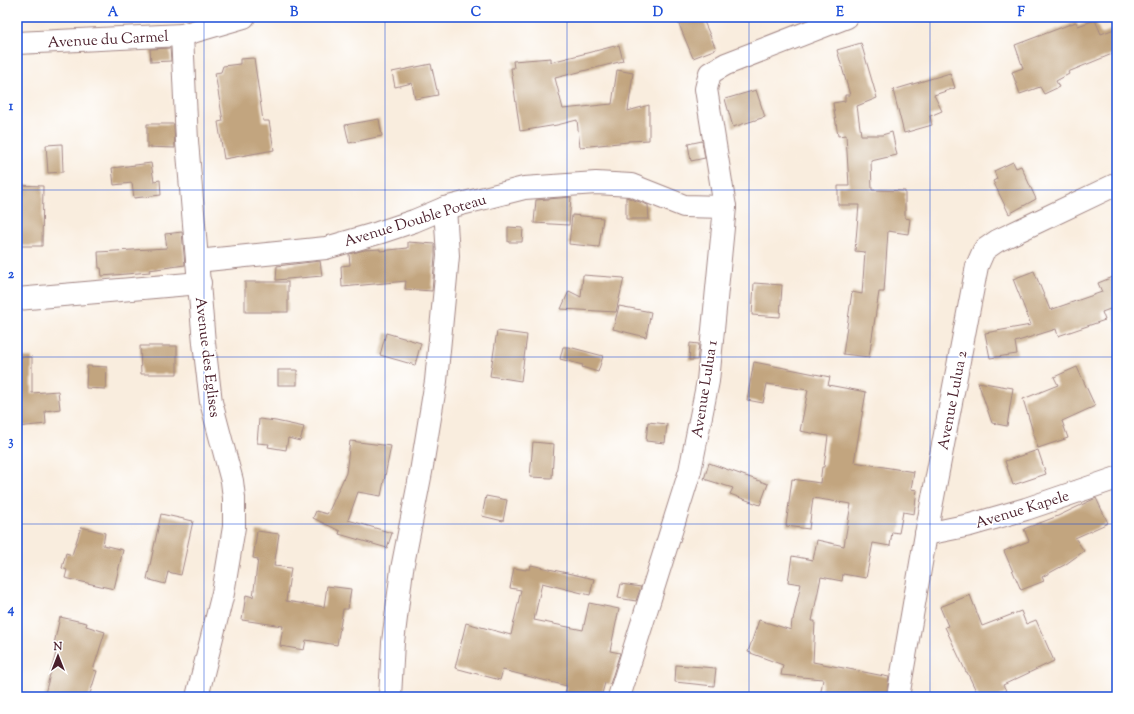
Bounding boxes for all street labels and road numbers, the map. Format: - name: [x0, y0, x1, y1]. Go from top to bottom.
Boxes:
- street label: Avenue du Carmel: [47, 27, 169, 54]
- street label: Avenue Double Poteau: [342, 190, 489, 253]
- street label: Avenue des Eglises: [189, 296, 224, 419]
- street label: Avenue Lulua 1: [687, 339, 724, 440]
- street label: Avenue Lulua 2: [934, 349, 973, 452]
- street label: Avenue Kapele: [973, 486, 1072, 535]

